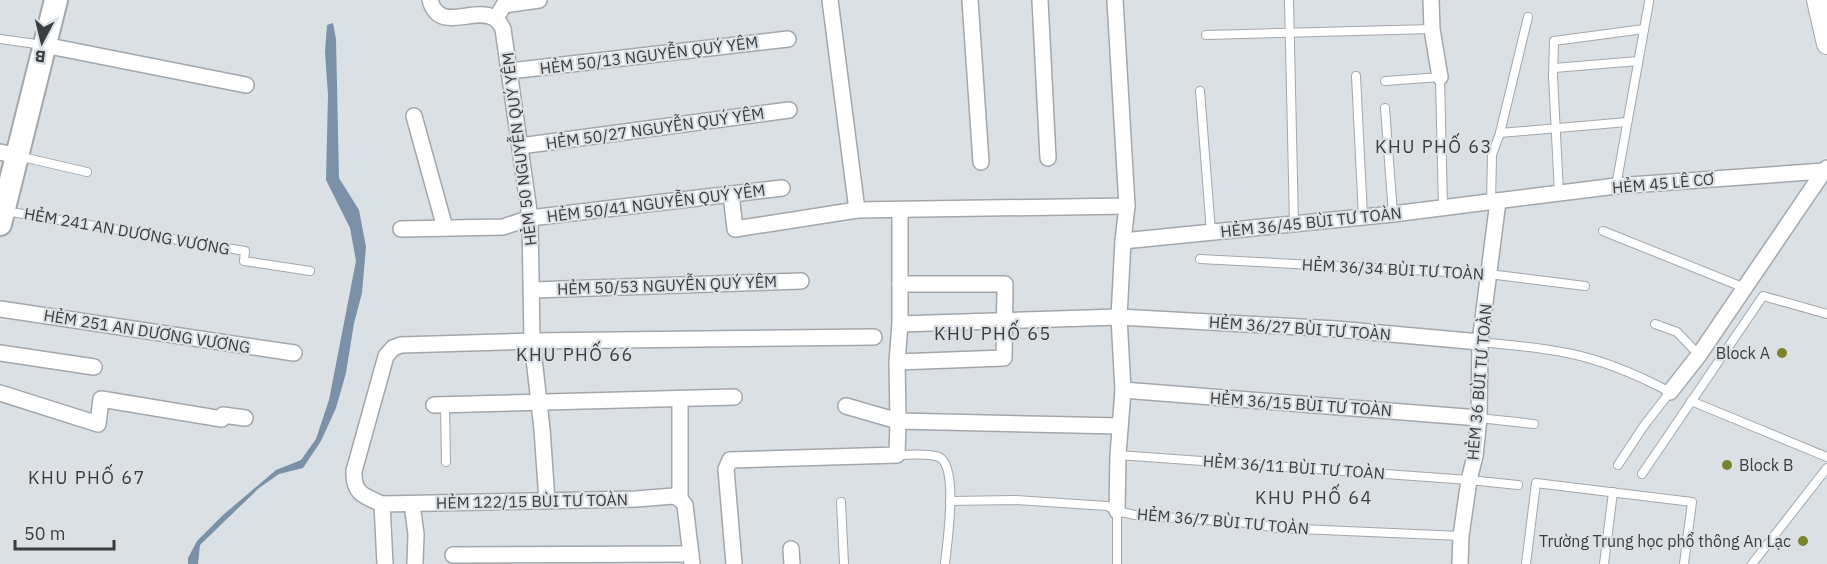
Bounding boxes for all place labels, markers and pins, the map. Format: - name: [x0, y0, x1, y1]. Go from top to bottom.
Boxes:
- place label: Block A: [1716, 343, 1770, 363]
- marker: Block A: [1775, 346, 1789, 360]
- place label: Block B: [1739, 455, 1793, 475]
- marker: Block B: [1720, 458, 1734, 472]
- place label: Trường Trung học phổ thông An Lạc: [1539, 531, 1791, 551]
- marker: Trường Trung học phổ thông An Lạc: [1796, 534, 1810, 548]

